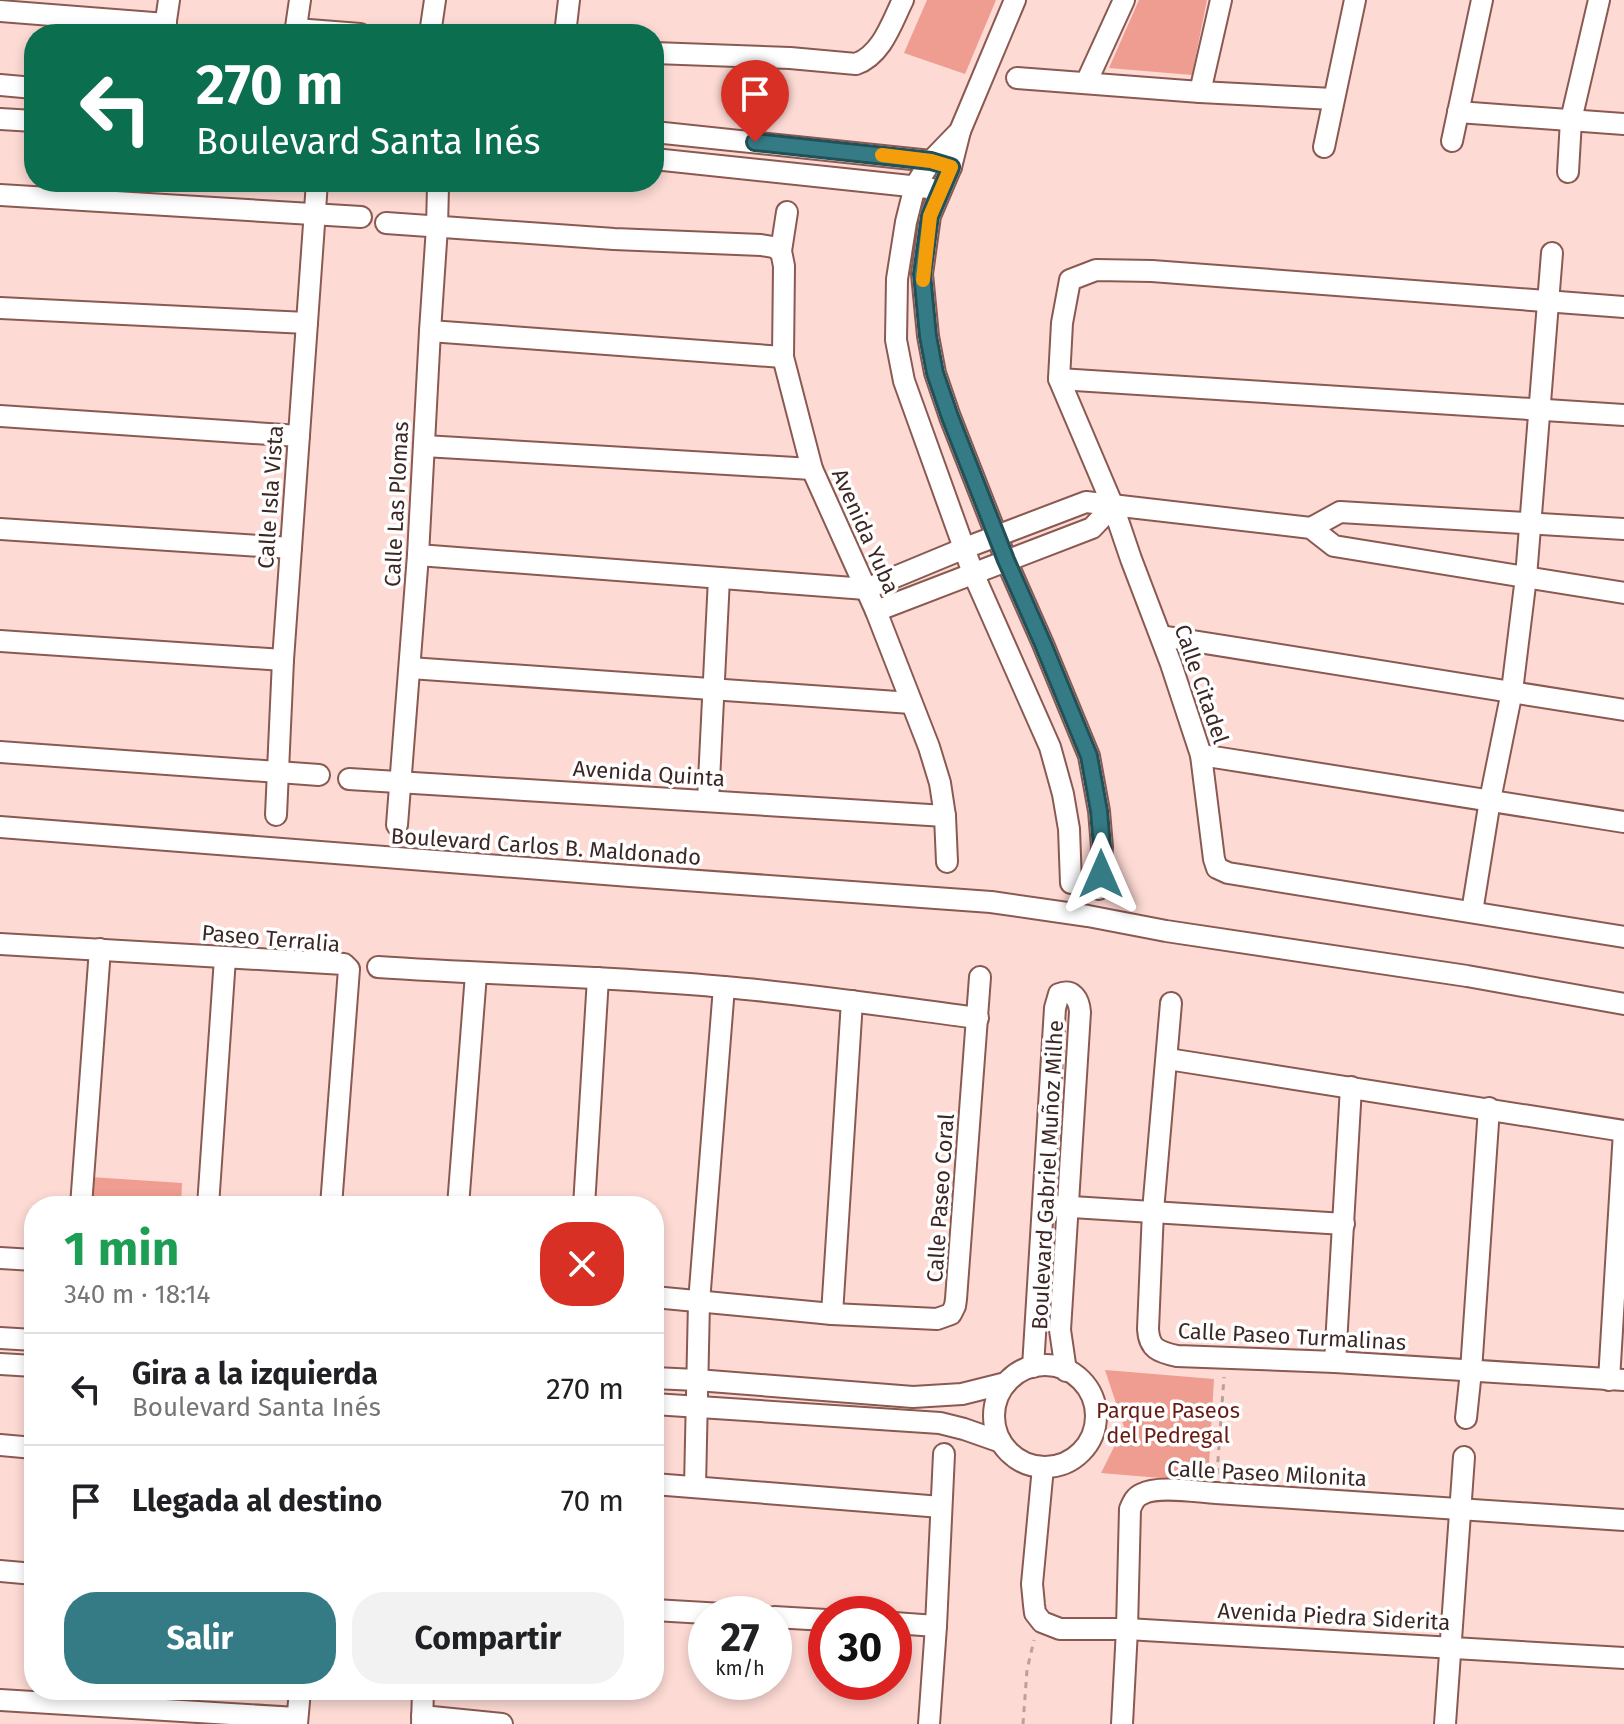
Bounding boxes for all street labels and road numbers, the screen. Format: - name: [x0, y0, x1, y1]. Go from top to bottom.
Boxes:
- street label: Calle Las Plomas: [379, 421, 414, 587]
- street label: Calle Isla Vista: [252, 424, 289, 570]
- street label: Avenida Yuba: [826, 464, 905, 598]
- street label: Calle Citadel: [1169, 621, 1235, 747]
- street label: Avenida Quinta: [572, 755, 726, 792]
- street label: Boulevard Carlos B. Maldonado: [390, 822, 702, 871]
- street label: Paseo Terralia: [201, 919, 341, 958]
- street label: Boulevard Gabriel Muñoz Milhe: [1026, 1020, 1069, 1331]
- street label: Calle Paseo Coral: [921, 1113, 960, 1283]
- street label: Calle Paseo Turmalinas: [1177, 1317, 1407, 1356]
- street label: Calle Paseo Milonita: [1166, 1455, 1368, 1492]
- street label: Avenida Piedra Siderita: [1217, 1597, 1451, 1636]

